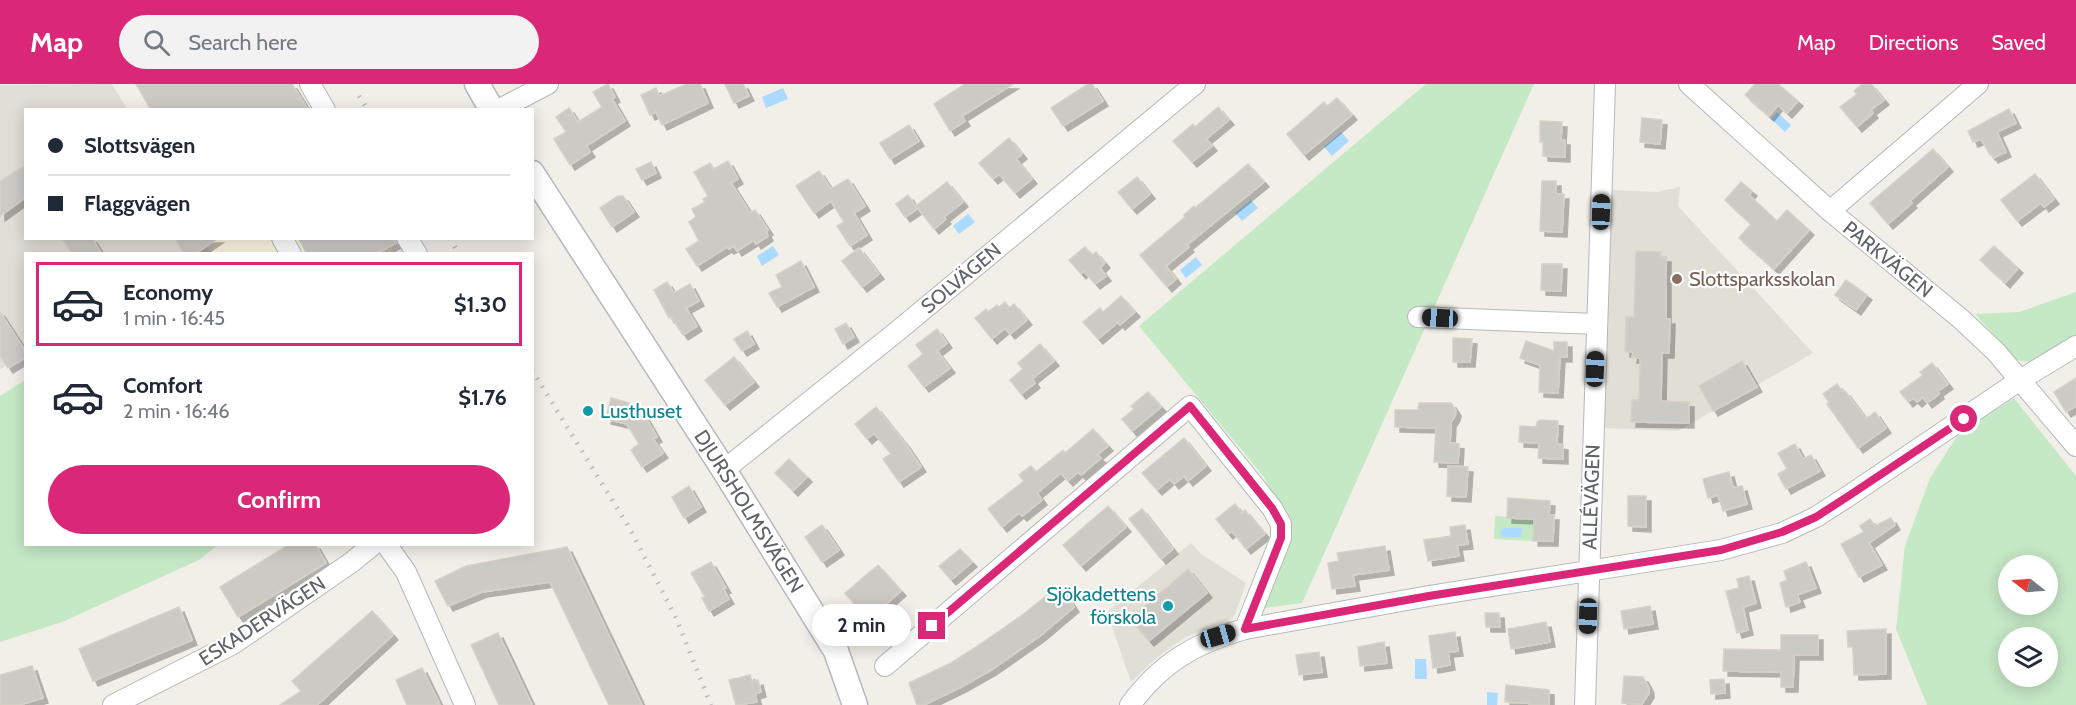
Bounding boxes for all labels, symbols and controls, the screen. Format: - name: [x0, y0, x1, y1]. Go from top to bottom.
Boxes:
- search box: [119, 15, 539, 69]
- text: Map: [30, 25, 83, 59]
- icon: search: [140, 26, 173, 59]
- text: Search here: [188, 29, 297, 56]
- text: Map: [1797, 30, 1836, 55]
- text: Directions: [1869, 30, 1958, 55]
- text: Saved: [1991, 30, 2046, 55]
- text: Slottsvägen: [84, 132, 195, 159]
- text: Flaggvägen: [84, 190, 190, 217]
- car: [1591, 194, 1611, 230]
- street label: PARKVÄGEN: [1838, 216, 1938, 302]
- street label: SOLVÄGEN: [916, 238, 1006, 318]
- place label: Slottsparksskolan: [1689, 267, 1835, 291]
- marker: Slottsparksskolan: [1670, 272, 1684, 286]
- icon: car: [51, 277, 105, 331]
- text: Economy: [123, 279, 213, 306]
- text: $1.30: [454, 291, 507, 318]
- text: 1 min · 16:45: [123, 306, 225, 330]
- car: [1422, 308, 1458, 328]
- car: [1585, 351, 1605, 387]
- icon: car: [51, 370, 105, 424]
- text: Comfort: [123, 372, 202, 399]
- text: $1.76: [458, 384, 507, 411]
- text: 2 min · 16:46: [123, 399, 230, 423]
- place label: Lusthuset: [600, 399, 682, 423]
- marker: Lusthuset: [581, 404, 595, 418]
- route start: [1950, 405, 1977, 432]
- street label: DJURSHOLMSVÄGEN: [689, 425, 809, 597]
- street label: ALLÉVÄGEN: [1577, 444, 1605, 550]
- button: Confirm: [48, 465, 510, 534]
- north arrow: [1998, 555, 2058, 615]
- map controls: [1998, 555, 2058, 687]
- street label: ESKADERVÄGEN: [194, 571, 330, 671]
- place label: Sjökadettens förskola: [1046, 582, 1156, 629]
- car: [1578, 598, 1598, 634]
- marker: Sjökadettens förskola: [1161, 599, 1175, 613]
- callout: 2 min: [812, 605, 911, 647]
- route end: [918, 612, 945, 639]
- text: 2 min: [837, 613, 886, 637]
- car: [1198, 622, 1238, 650]
- button: layers: [1998, 627, 2058, 687]

